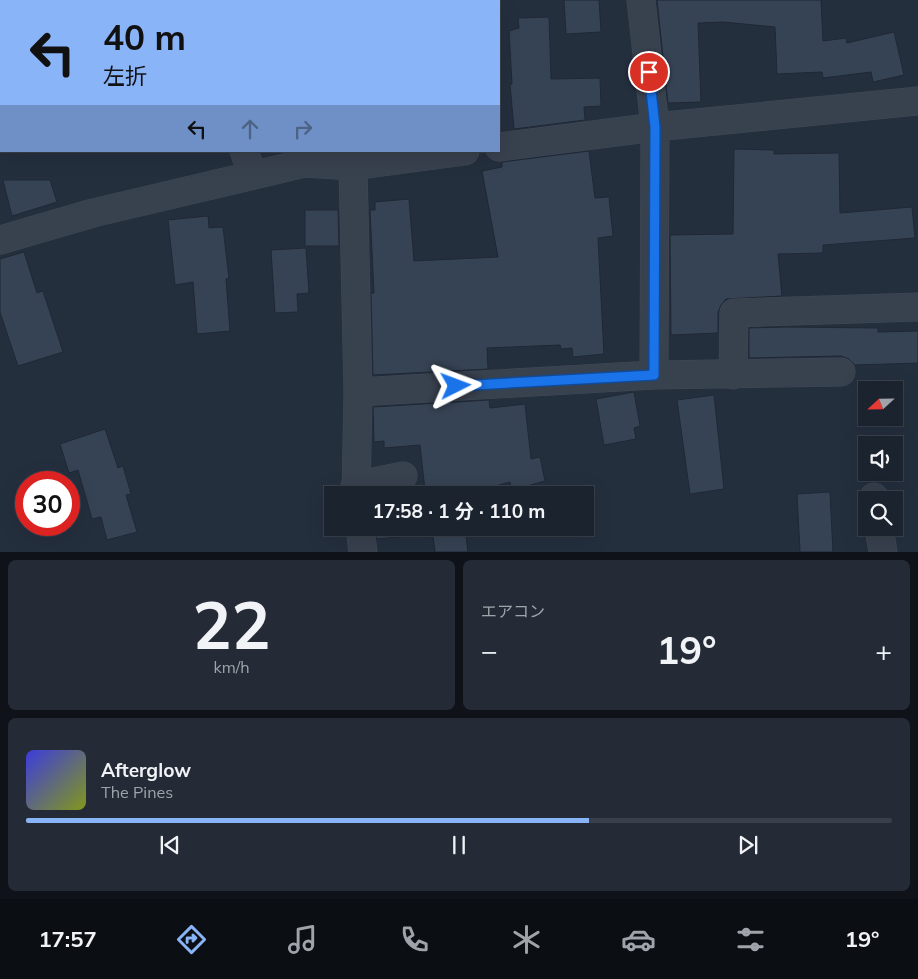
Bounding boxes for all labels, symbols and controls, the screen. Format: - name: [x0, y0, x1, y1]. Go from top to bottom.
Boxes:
- text: 40 m: [103, 15, 186, 59]
- icon: left: [20, 20, 85, 85]
- pin: [628, 51, 670, 93]
- icon: arrive: [635, 58, 663, 86]
- text: 左折: [103, 62, 147, 90]
- icon: left: [183, 115, 211, 143]
- icon: ahead: [236, 115, 264, 143]
- icon: right: [289, 115, 317, 143]
- position arrow: [429, 359, 481, 411]
- north arrow: [858, 381, 902, 426]
- map controls: [858, 381, 903, 536]
- button: sound: [858, 436, 903, 481]
- speed limit sign: 30: [15, 471, 80, 536]
- button: search: [858, 491, 903, 536]
- text: 17:58 · 1 分 · 110 m: [373, 499, 545, 523]
- text: 22: [192, 584, 271, 665]
- text: エアコン: [481, 601, 545, 621]
- text: 19°: [656, 626, 717, 674]
- text: −: [481, 633, 498, 668]
- text: +: [875, 633, 892, 668]
- text: km/h: [213, 657, 250, 677]
- text: Afterglow: [101, 758, 191, 782]
- text: The Pines: [101, 782, 173, 802]
- icon: previous: [156, 831, 184, 859]
- icon: pause: [445, 831, 473, 859]
- icon: next: [734, 831, 762, 859]
- icon: directions: [174, 922, 209, 957]
- icon: music: [285, 922, 320, 957]
- icon: phone: [397, 922, 432, 957]
- icon: climate: [509, 922, 544, 957]
- icon: car: [621, 922, 656, 957]
- icon: filters: [733, 922, 768, 957]
- text: 17:57: [38, 925, 97, 953]
- text: 19°: [845, 925, 879, 953]

